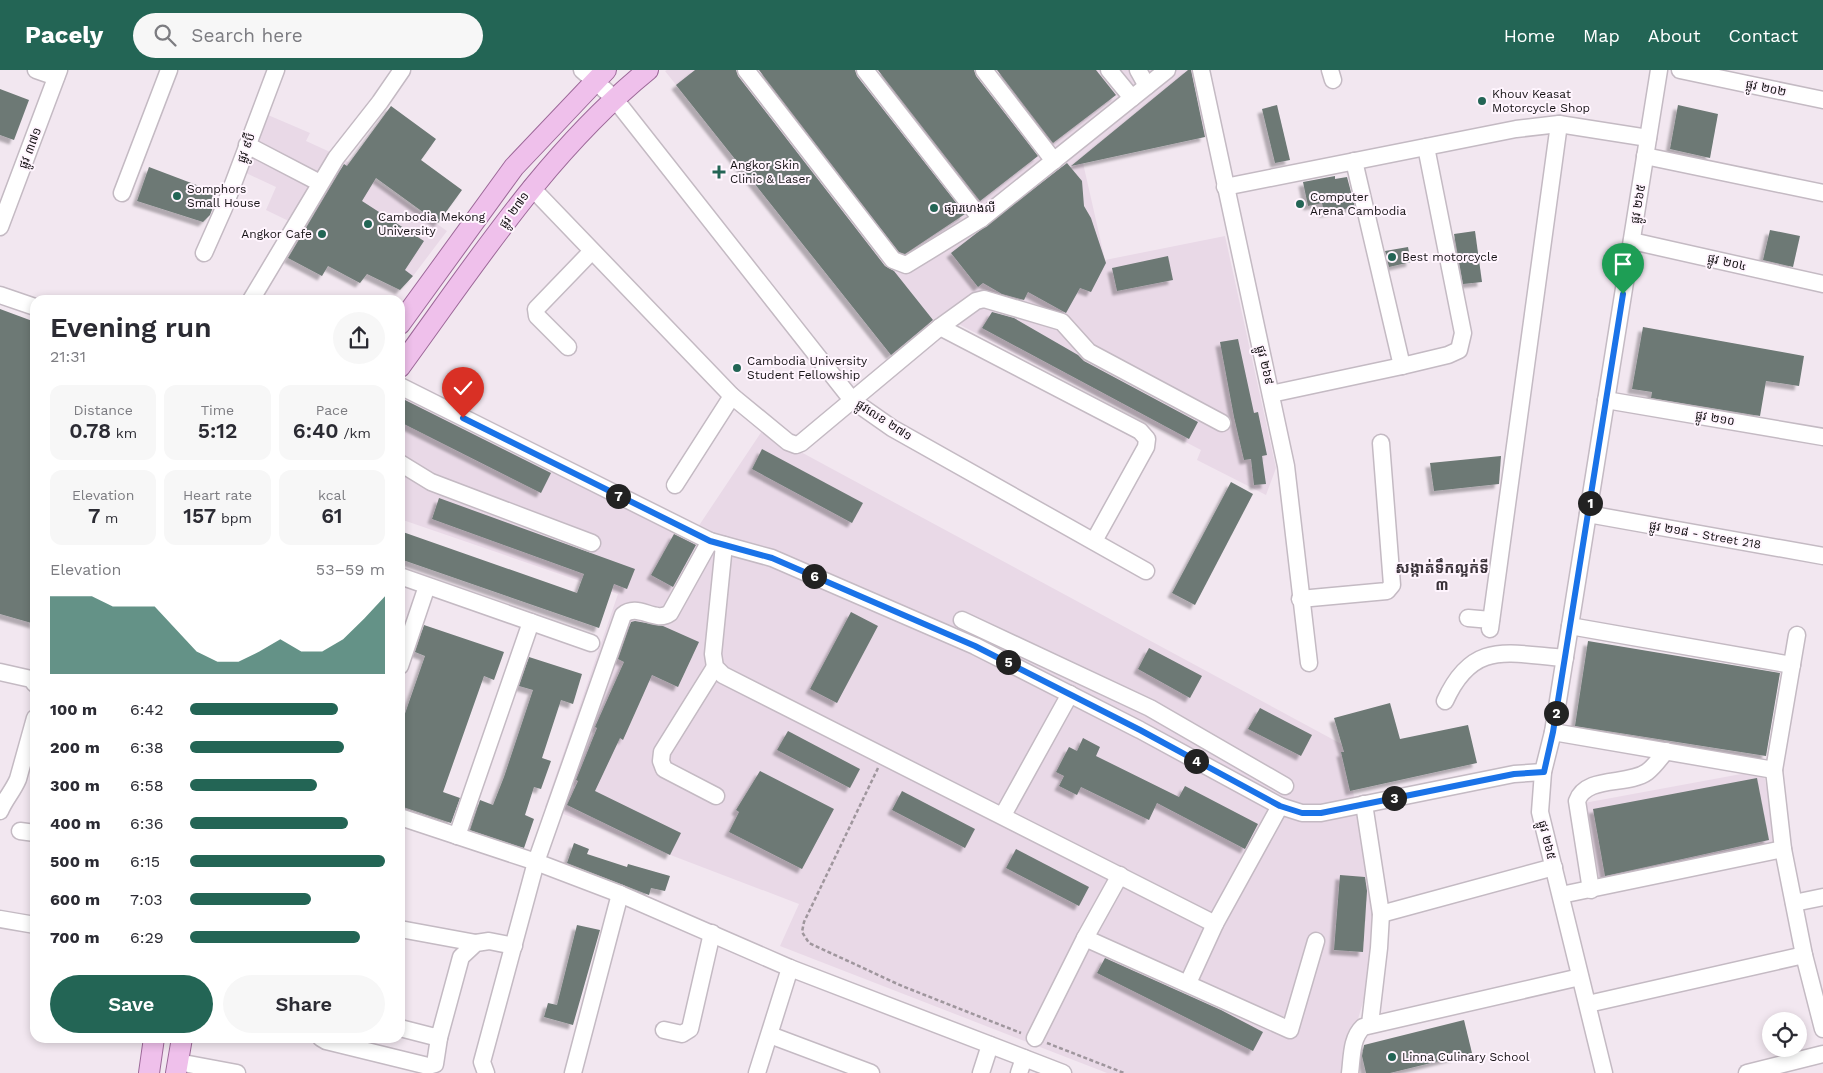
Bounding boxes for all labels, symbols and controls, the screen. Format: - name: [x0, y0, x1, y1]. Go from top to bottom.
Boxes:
- search box: [133, 13, 483, 58]
- text: Pacely: [25, 21, 103, 49]
- icon: search: [151, 21, 179, 49]
- text: Search here: [191, 24, 303, 47]
- text: Home: [1504, 25, 1555, 46]
- text: Map: [1583, 25, 1620, 46]
- text: About: [1648, 25, 1700, 46]
- text: Contact: [1728, 25, 1798, 46]
- street label: ផ្លូវ ២០២: [1744, 77, 1788, 103]
- place label: Khouv Keasat Motorcycle Shop: [1492, 87, 1590, 115]
- marker: Khouv Keasat Motorcycle Shop: [1476, 95, 1488, 107]
- street label: ផ្លូវ ៣៧១: [16, 125, 48, 172]
- street label: ផ្លូវ ៩ប៊ី: [233, 131, 261, 166]
- place label: Angkor Skin Clinic & Laser: [730, 158, 810, 186]
- marker: Angkor Skin Clinic & Laser: [712, 165, 726, 179]
- place label: Somphors Small House: [187, 182, 261, 210]
- street label: ផ្លូវ ២៦៥: [1628, 183, 1652, 225]
- street label: ផ្លូវ ២៧១: [496, 189, 535, 233]
- marker: Somphors Small House: [171, 190, 183, 202]
- place label: Computer Arena Cambodia: [1310, 190, 1406, 218]
- marker: Computer Arena Cambodia: [1294, 198, 1306, 210]
- place label: ផ្សារហេងលី: [944, 201, 995, 215]
- marker: ផ្សារហេងលី: [928, 202, 940, 214]
- place label: Cambodia Mekong University: [378, 210, 486, 238]
- marker: Cambodia Mekong University: [362, 218, 374, 230]
- place label: Angkor Cafe: [241, 227, 312, 241]
- marker: Angkor Cafe: [316, 228, 328, 240]
- pin: [1602, 243, 1644, 294]
- place label: Best motorcycle: [1402, 250, 1498, 264]
- icon: arrive: [1609, 250, 1637, 278]
- marker: Best motorcycle: [1386, 251, 1398, 263]
- street label: ផ្លូវ ២០៤: [1705, 251, 1748, 277]
- text: Evening run: [50, 311, 211, 344]
- button: share: [333, 312, 385, 364]
- street label: ផ្លូវ ២៦៩: [1250, 344, 1276, 387]
- text: 21:31: [50, 347, 86, 366]
- place label: Cambodia University Student Fellowship: [747, 354, 868, 382]
- marker: Cambodia University Student Fellowship: [731, 362, 743, 374]
- pin: [442, 367, 484, 418]
- icon: check: [449, 374, 477, 402]
- street label: ផ្លូវលេខ ២៧១: [851, 397, 915, 446]
- text: Distance: [73, 402, 133, 418]
- text: Time: [201, 402, 234, 418]
- text: Pace: [316, 402, 348, 418]
- street label: ផ្លូវ ២១០: [1694, 408, 1736, 432]
- text: 0.78: [69, 418, 111, 443]
- text: 5:12: [198, 418, 237, 443]
- text: 6:40: [293, 418, 339, 443]
- text: km: [111, 425, 137, 441]
- text: /km: [339, 425, 371, 441]
- pin: 7: [606, 484, 630, 508]
- text: Elevation: [72, 487, 134, 503]
- text: Heart rate: [183, 487, 252, 503]
- text: kcal: [318, 487, 346, 503]
- text: 7: [614, 488, 623, 504]
- pin: 1: [1578, 490, 1602, 516]
- text: 1: [1587, 495, 1594, 511]
- text: 7: [88, 503, 100, 528]
- text: 157: [183, 503, 216, 528]
- text: 61: [321, 503, 343, 528]
- text: m: [100, 510, 118, 526]
- text: bpm: [216, 510, 252, 526]
- street label: ផ្លូវ ២១៨ - Street 218: [1647, 518, 1762, 555]
- district label: សង្កាត់ទឹកល្អក់ទី ៣: [1395, 558, 1489, 594]
- text: Elevation: [50, 560, 121, 579]
- text: 53–59 m: [316, 560, 385, 579]
- pin: 6: [802, 564, 826, 588]
- text: 6: [810, 568, 819, 584]
- pin: 5: [996, 650, 1020, 674]
- text: 5: [1004, 654, 1013, 670]
- text: 100 m: [50, 700, 97, 719]
- text: 6:42: [130, 700, 164, 719]
- pin: 2: [1544, 700, 1568, 726]
- text: 2: [1552, 705, 1561, 721]
- text: 200 m: [50, 738, 100, 757]
- text: 6:38: [130, 738, 164, 757]
- pin: 4: [1184, 748, 1208, 774]
- text: 4: [1192, 753, 1201, 769]
- text: 300 m: [50, 776, 100, 795]
- text: 6:58: [130, 776, 164, 795]
- pin: 3: [1382, 786, 1406, 810]
- text: 3: [1390, 790, 1399, 806]
- text: 400 m: [50, 814, 101, 833]
- text: 6:36: [130, 814, 164, 833]
- street label: ផ្លូវ ២៦៥: [1532, 819, 1559, 862]
- text: 500 m: [50, 852, 100, 871]
- text: 6:15: [130, 852, 160, 871]
- text: 600 m: [50, 890, 100, 909]
- text: 7:03: [130, 890, 163, 909]
- text: 700 m: [50, 928, 100, 947]
- text: 6:29: [130, 928, 164, 947]
- button: Save: [50, 975, 213, 1033]
- button: Share: [223, 975, 385, 1033]
- map controls: [1762, 1012, 1807, 1057]
- button: locate: [1762, 1012, 1807, 1057]
- place label: Linna Culinary School: [1402, 1050, 1530, 1064]
- marker: Linna Culinary School: [1386, 1051, 1398, 1063]

